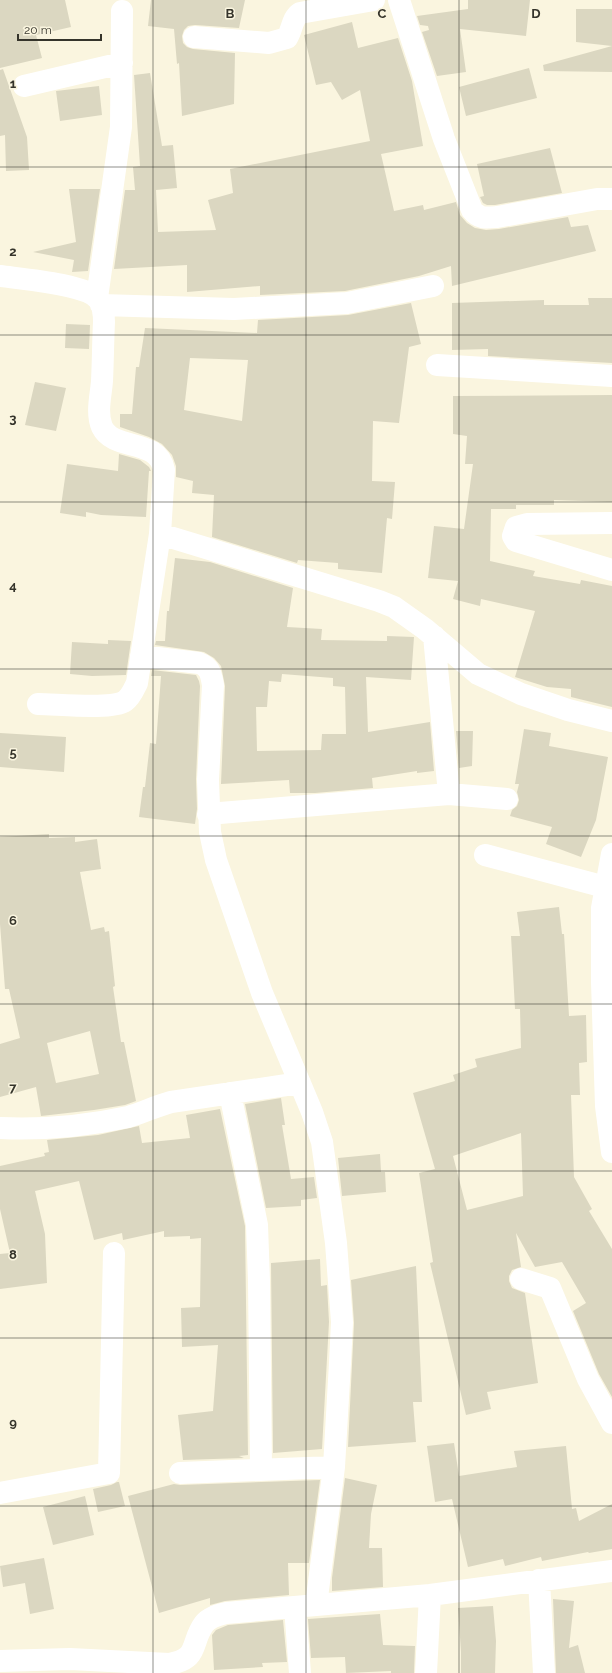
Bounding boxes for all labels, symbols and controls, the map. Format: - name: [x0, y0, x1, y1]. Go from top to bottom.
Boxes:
- text: B: [226, 6, 235, 21]
- text: C: [378, 6, 387, 21]
- text: D: [531, 6, 541, 21]
- scale bar: [18, 16, 101, 42]
- text: 20 m: [24, 23, 52, 37]
- text: 1: [10, 76, 17, 91]
- text: 2: [9, 244, 17, 259]
- text: 3: [9, 411, 17, 426]
- text: 4: [9, 578, 17, 593]
- text: 5: [9, 745, 17, 760]
- text: 6: [9, 913, 17, 928]
- text: 7: [9, 1080, 17, 1095]
- text: 8: [9, 1247, 17, 1262]
- text: 9: [9, 1415, 17, 1430]

